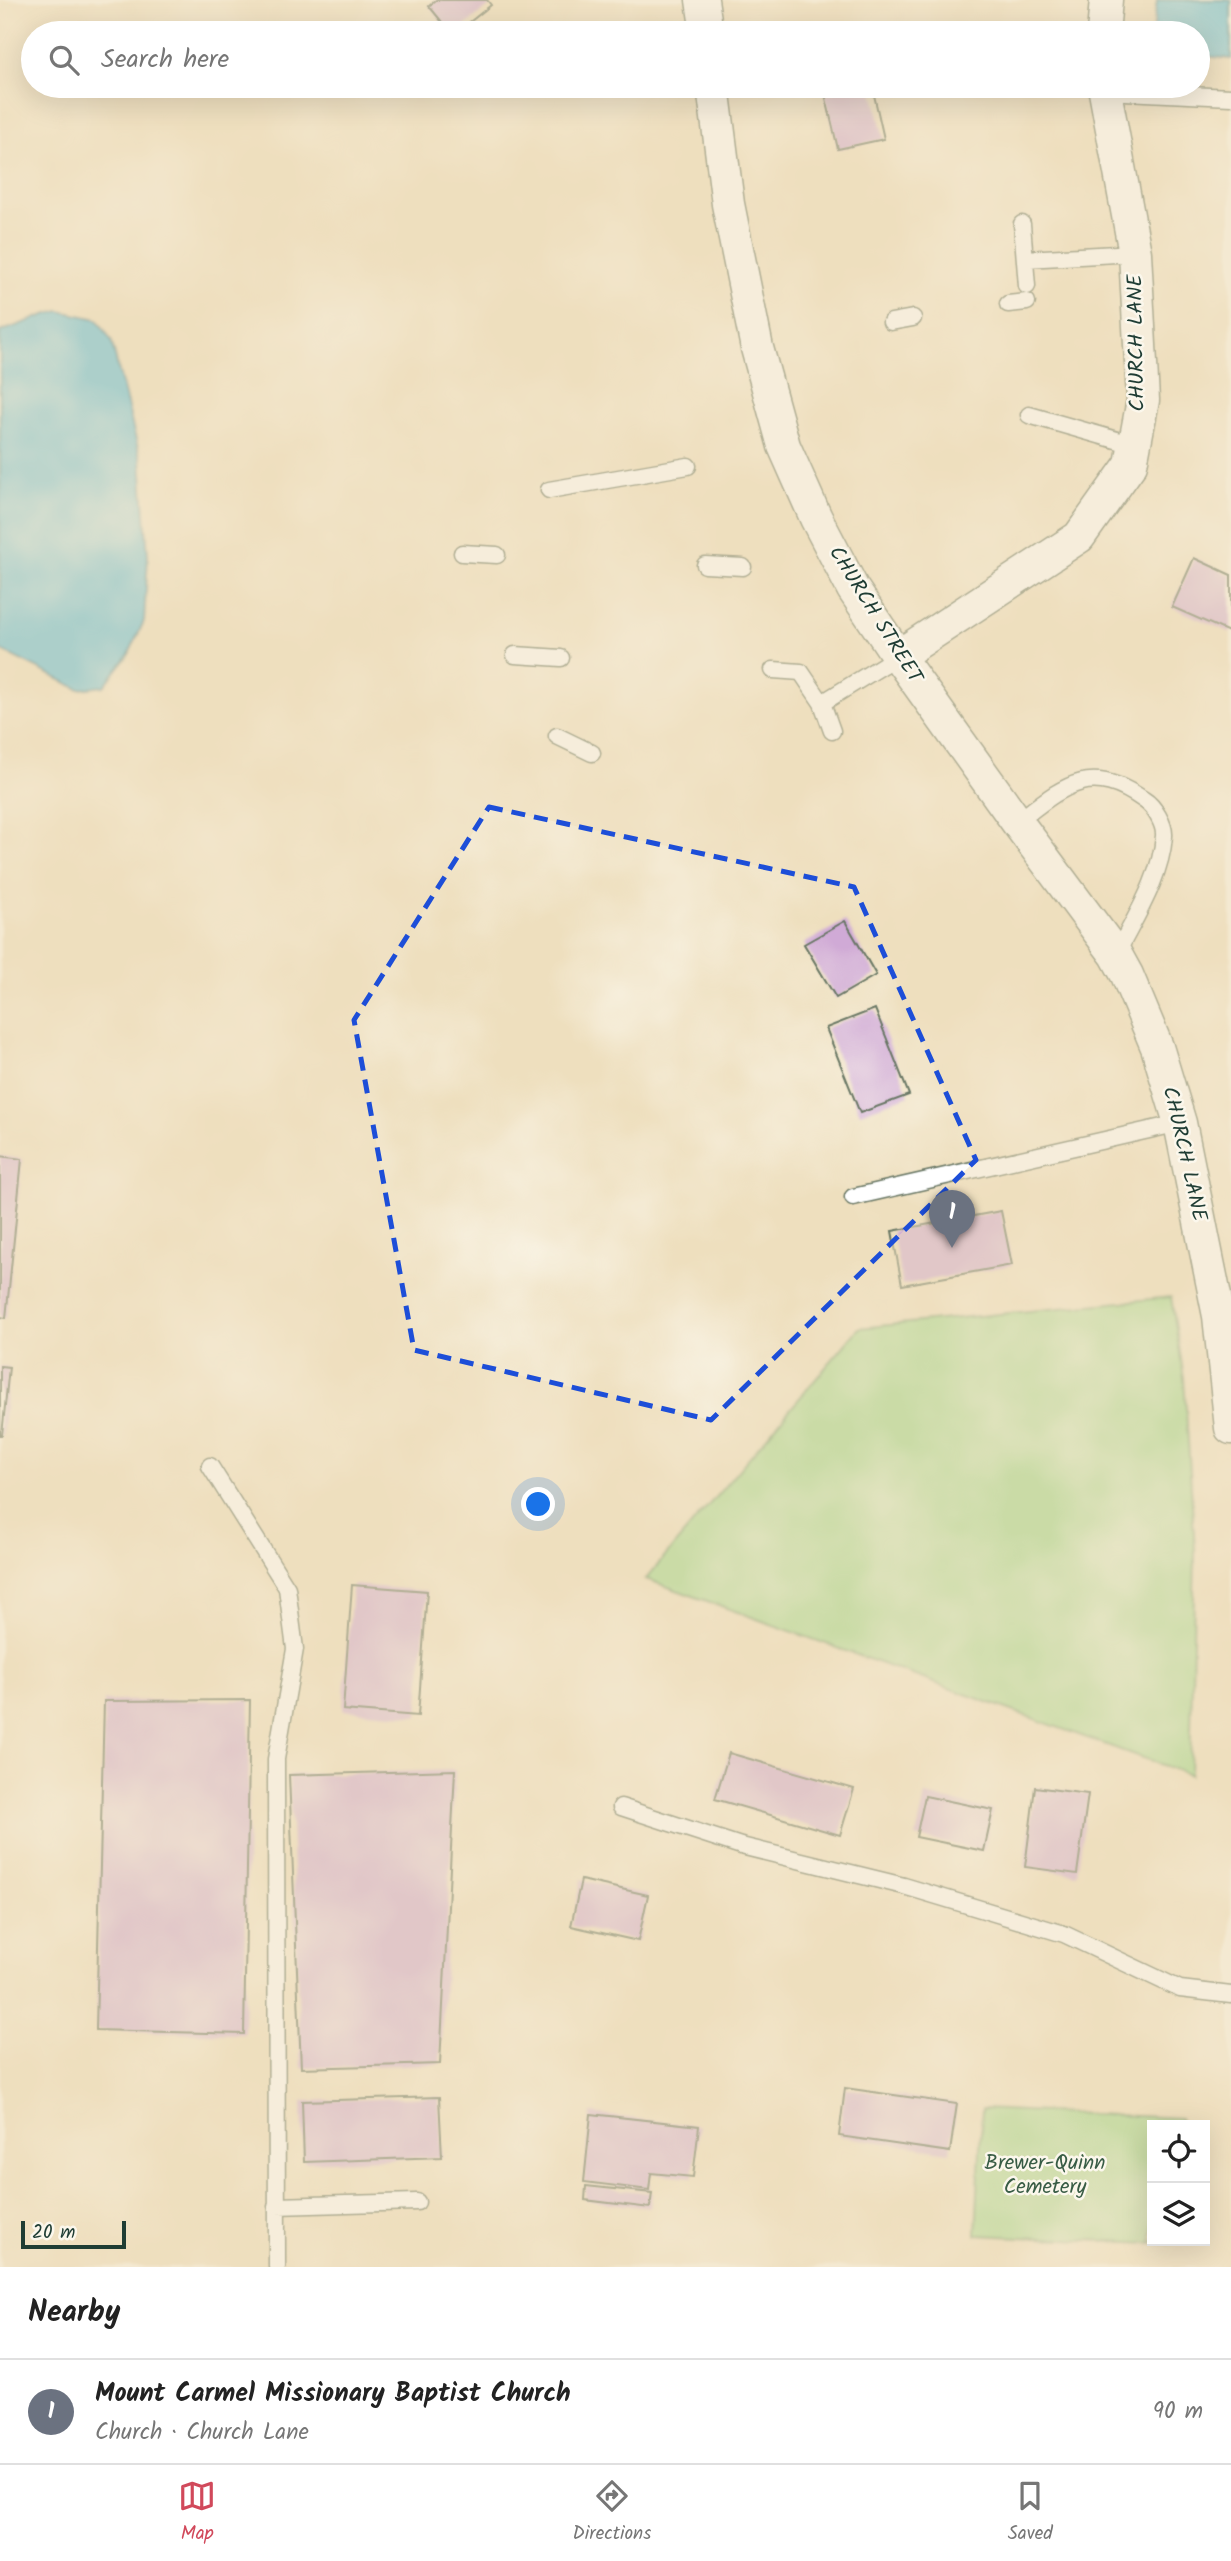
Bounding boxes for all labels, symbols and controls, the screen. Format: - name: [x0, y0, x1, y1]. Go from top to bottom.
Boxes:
- search box: [21, 21, 1210, 98]
- text: Search here: [101, 39, 229, 81]
- icon: search: [45, 41, 83, 79]
- street label: CHURCH LANE: [1119, 273, 1155, 412]
- street label: CHURCH STREET: [819, 540, 932, 692]
- street label: CHURCH LANE: [1152, 1083, 1216, 1225]
- pin: 1: [929, 1190, 975, 1248]
- your location: [521, 1487, 555, 1521]
- map controls: [1147, 2120, 1210, 2246]
- button: locate: [1147, 2120, 1210, 2183]
- park label: Brewer-Quinn Cemetery: [985, 2147, 1105, 2204]
- button: layers: [1147, 2183, 1210, 2246]
- scale bar: [21, 2218, 126, 2250]
- text: 20 m: [32, 2218, 75, 2248]
- text: Nearby: [28, 2289, 120, 2337]
- text: Mount Carmel Missionary Baptist Church: [95, 2373, 571, 2415]
- text: 1: [48, 2394, 54, 2430]
- text: 90 m: [1153, 2394, 1203, 2430]
- text: Church · Church Lane: [95, 2415, 309, 2451]
- tab: Map: [178, 2477, 216, 2549]
- tab: Directions: [573, 2477, 651, 2549]
- tab: Saved: [1008, 2477, 1053, 2549]

